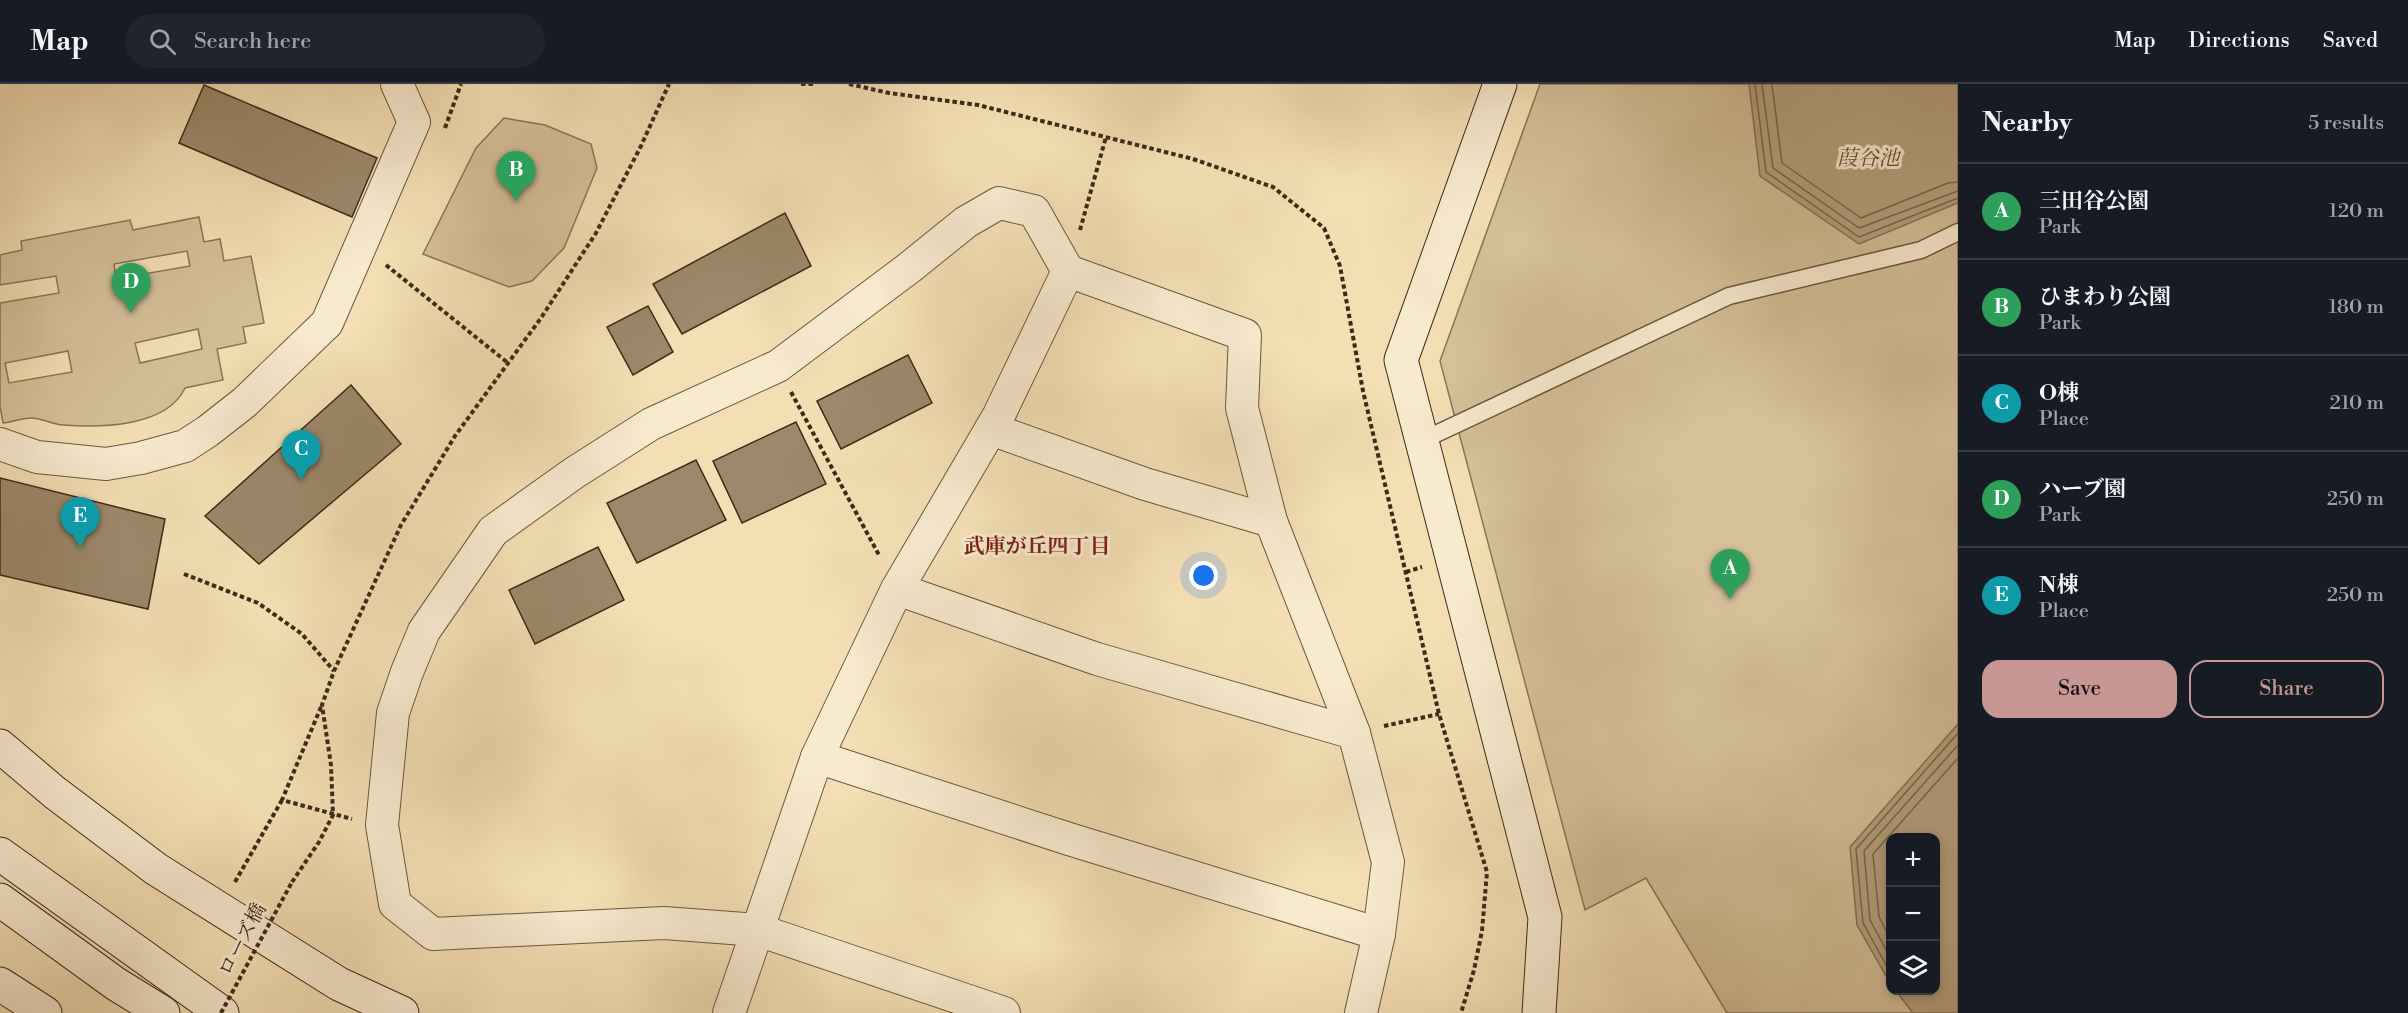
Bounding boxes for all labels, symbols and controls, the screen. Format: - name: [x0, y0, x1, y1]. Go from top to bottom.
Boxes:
- search box: [125, 14, 545, 68]
- text: Map: [30, 24, 89, 59]
- icon: search: [146, 25, 179, 58]
- text: Search here: [194, 28, 311, 55]
- text: Map: [2114, 28, 2156, 54]
- text: Directions: [2189, 28, 2290, 54]
- text: Saved: [2323, 28, 2378, 54]
- text: Nearby: [1982, 107, 2072, 139]
- text: 5 results: [2308, 111, 2384, 136]
- water label: 葭谷池: [1837, 146, 1901, 172]
- pin: B: [496, 152, 536, 201]
- text: 三田谷公園: [2039, 188, 2149, 215]
- text: A: [1994, 199, 2009, 224]
- text: 120 m: [2329, 199, 2384, 224]
- text: Park: [2039, 215, 2081, 240]
- pin: D: [112, 264, 150, 313]
- text: ひまわり公園: [2039, 284, 2171, 311]
- text: B: [1994, 295, 2009, 320]
- text: 180 m: [2329, 295, 2384, 320]
- text: Park: [2039, 311, 2081, 336]
- text: O棟: [2039, 380, 2079, 407]
- text: C: [1994, 391, 2009, 416]
- text: 210 m: [2329, 391, 2384, 416]
- text: Place: [2039, 407, 2089, 432]
- pin: C: [282, 430, 320, 480]
- text: ハーブ園: [2039, 476, 2126, 503]
- text: D: [1994, 487, 2009, 512]
- text: 250 m: [2327, 487, 2384, 512]
- pin: E: [60, 498, 100, 547]
- text: Park: [2039, 503, 2081, 528]
- district label: 武庫が丘四丁目: [964, 534, 1111, 560]
- pin: A: [1710, 550, 1750, 599]
- your location: [1189, 561, 1218, 590]
- text: N棟: [2039, 572, 2078, 599]
- text: E: [1995, 583, 2008, 608]
- text: 250 m: [2327, 583, 2384, 608]
- text: Place: [2039, 599, 2089, 624]
- button: Save: [1982, 660, 2177, 718]
- button: Share: [2189, 660, 2384, 718]
- map controls: [1886, 833, 1940, 995]
- button: +: [1886, 833, 1940, 887]
- button: −: [1886, 887, 1940, 941]
- street label: ローズ橋: [213, 899, 273, 981]
- button: layers: [1886, 941, 1940, 995]

